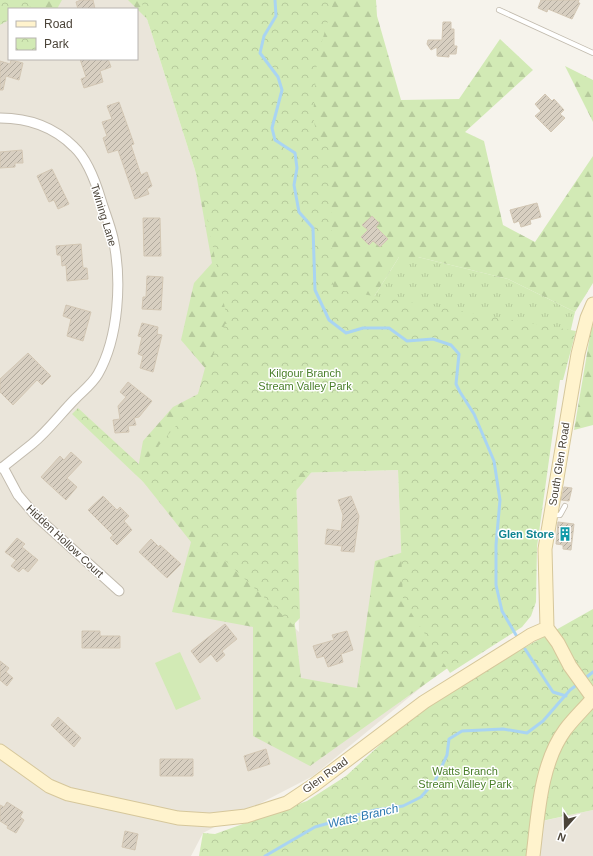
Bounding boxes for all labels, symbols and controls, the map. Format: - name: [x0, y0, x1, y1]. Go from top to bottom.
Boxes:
- legend: [8, 8, 138, 60]
- text: Road: [44, 17, 73, 31]
- text: Park: [44, 37, 70, 51]
- street label: Twining Lane: [89, 182, 119, 248]
- park label: Kilgour Branch Stream Valley Park: [258, 367, 352, 392]
- street label: South Glen Road: [546, 421, 572, 507]
- street label: Hidden Hollow Court: [24, 502, 106, 580]
- building icon: Glen Store: [557, 526, 573, 542]
- place label: Glen Store: [498, 528, 554, 540]
- street label: Glen Road: [300, 755, 350, 795]
- park label: Watts Branch Stream Valley Park: [418, 765, 512, 790]
- water label: Watts Branch: [326, 801, 400, 831]
- north arrow: [545, 808, 585, 848]
- text: N: [556, 830, 567, 844]

